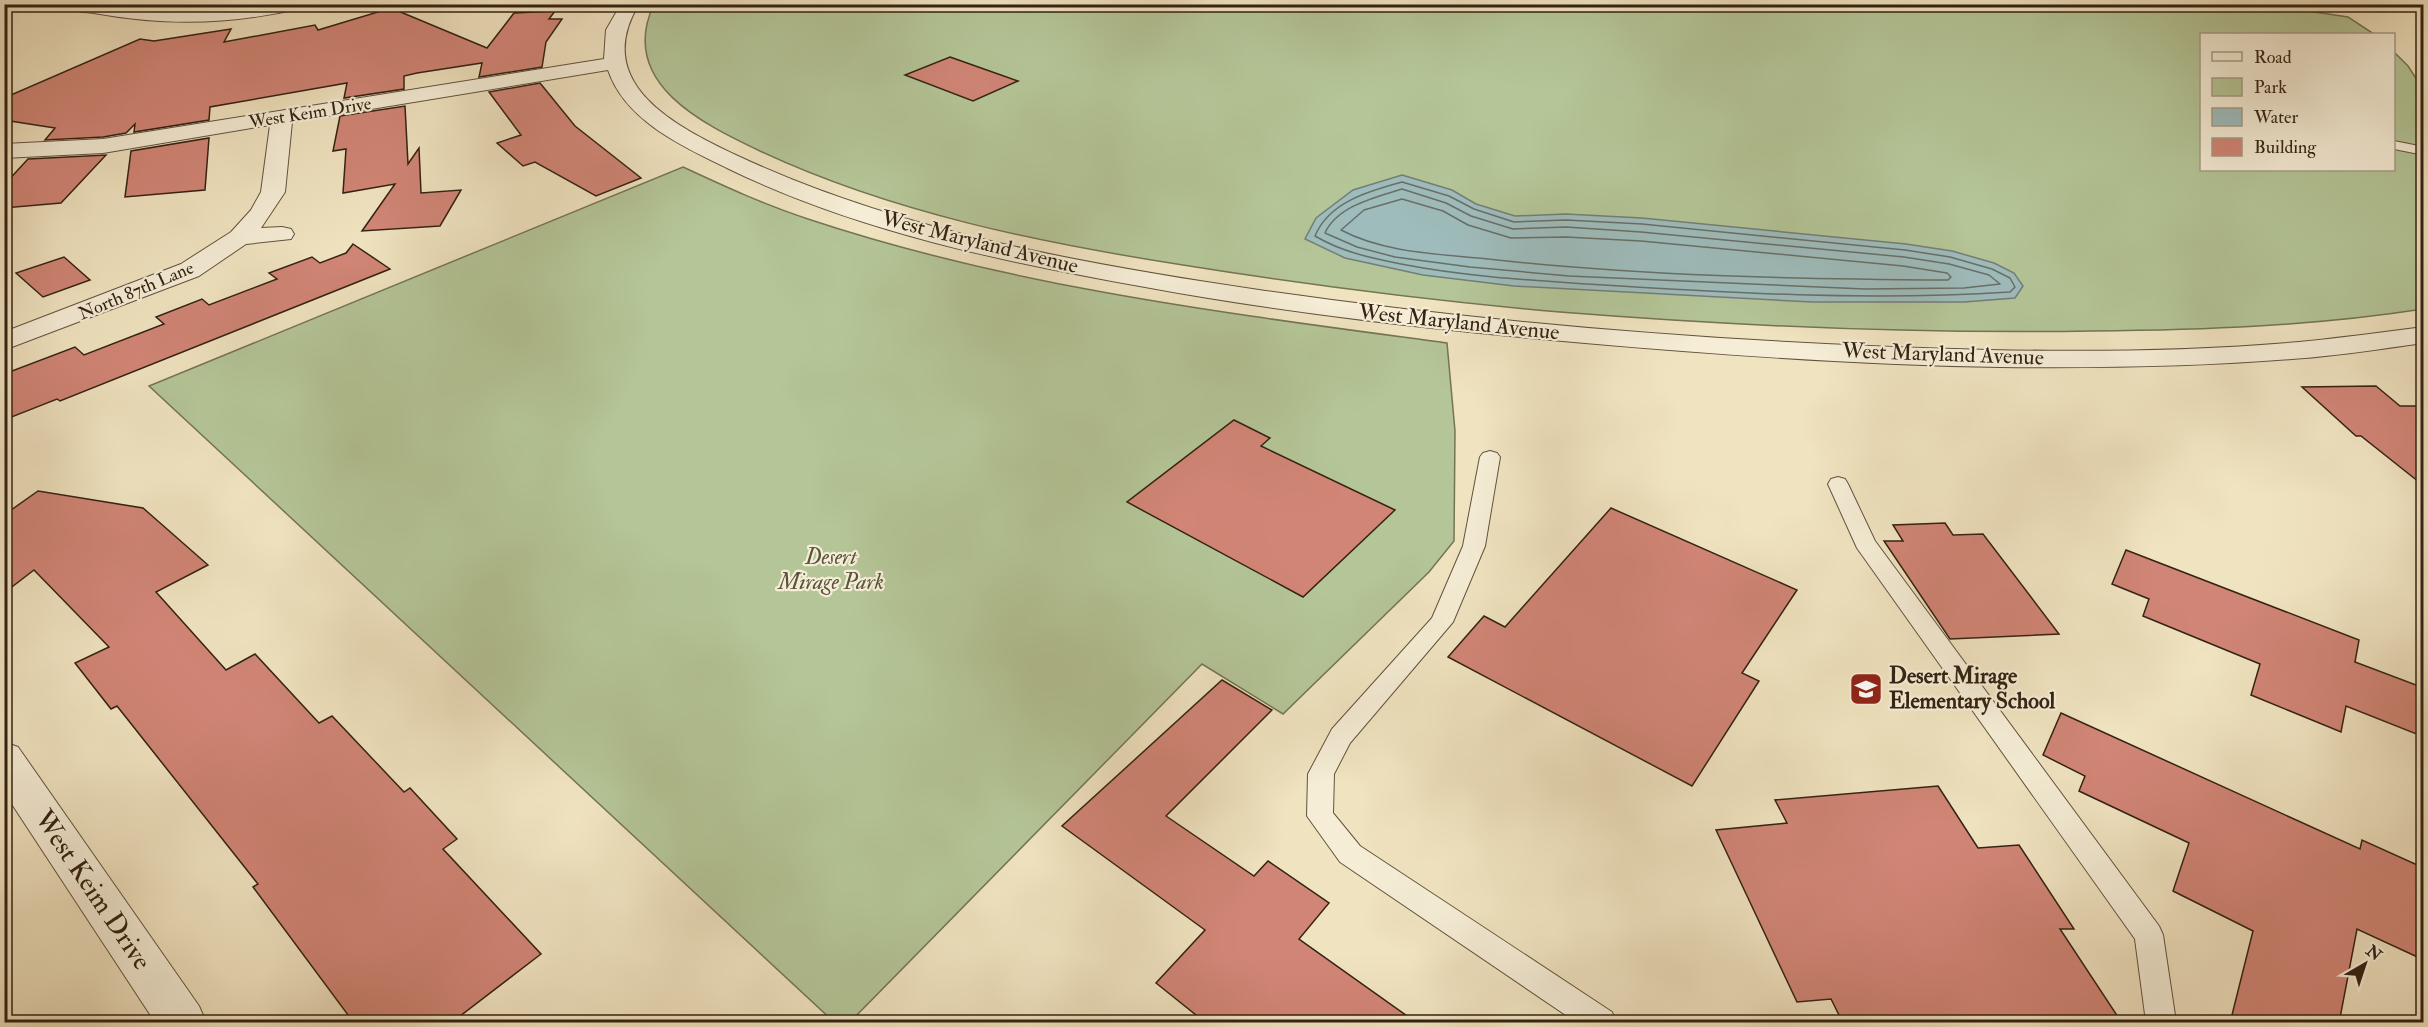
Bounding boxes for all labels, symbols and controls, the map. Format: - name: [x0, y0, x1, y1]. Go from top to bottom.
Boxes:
- legend: [2200, 33, 2395, 171]
- text: Road: [2254, 46, 2292, 69]
- text: Park: [2254, 76, 2287, 99]
- street label: West Keim Drive: [246, 92, 373, 134]
- text: Water: [2253, 106, 2298, 129]
- text: Building: [2254, 136, 2317, 159]
- street label: West Maryland Avenue: [878, 204, 1081, 280]
- street label: North 87th Lane: [75, 256, 198, 326]
- street label: West Maryland Avenue: [1356, 297, 1561, 346]
- street label: West Maryland Avenue: [1841, 336, 2044, 372]
- park label: Desert Mirage Park: [776, 543, 884, 596]
- place label: Desert Mirage Elementary School: [1889, 662, 2055, 716]
- school or university icon: Desert Mirage Elementary School: [1848, 671, 1884, 707]
- street label: West Keim Drive: [27, 803, 159, 976]
- north arrow: [2335, 934, 2395, 994]
- text: N: [2361, 940, 2386, 966]

